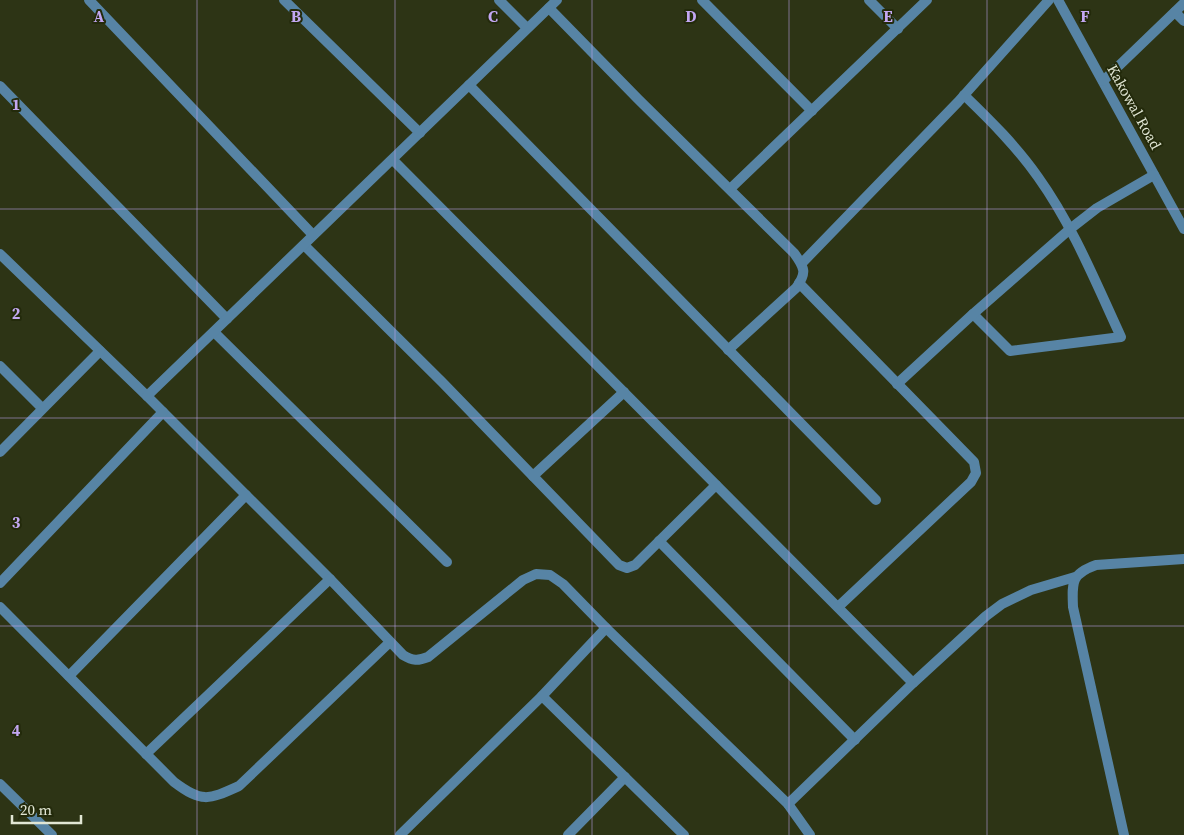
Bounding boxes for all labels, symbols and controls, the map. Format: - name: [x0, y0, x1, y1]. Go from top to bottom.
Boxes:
- text: A: [94, 5, 105, 27]
- text: B: [291, 5, 302, 27]
- text: C: [488, 5, 498, 27]
- text: D: [685, 5, 697, 27]
- text: E: [883, 5, 893, 27]
- text: F: [1080, 5, 1090, 27]
- street label: Kakowal Road: [1102, 60, 1167, 154]
- text: 1: [12, 93, 20, 115]
- text: 2: [12, 302, 21, 324]
- text: 3: [12, 511, 21, 533]
- text: 4: [12, 719, 21, 741]
- scale bar: [12, 792, 81, 824]
- text: 20 m: [20, 799, 52, 820]

